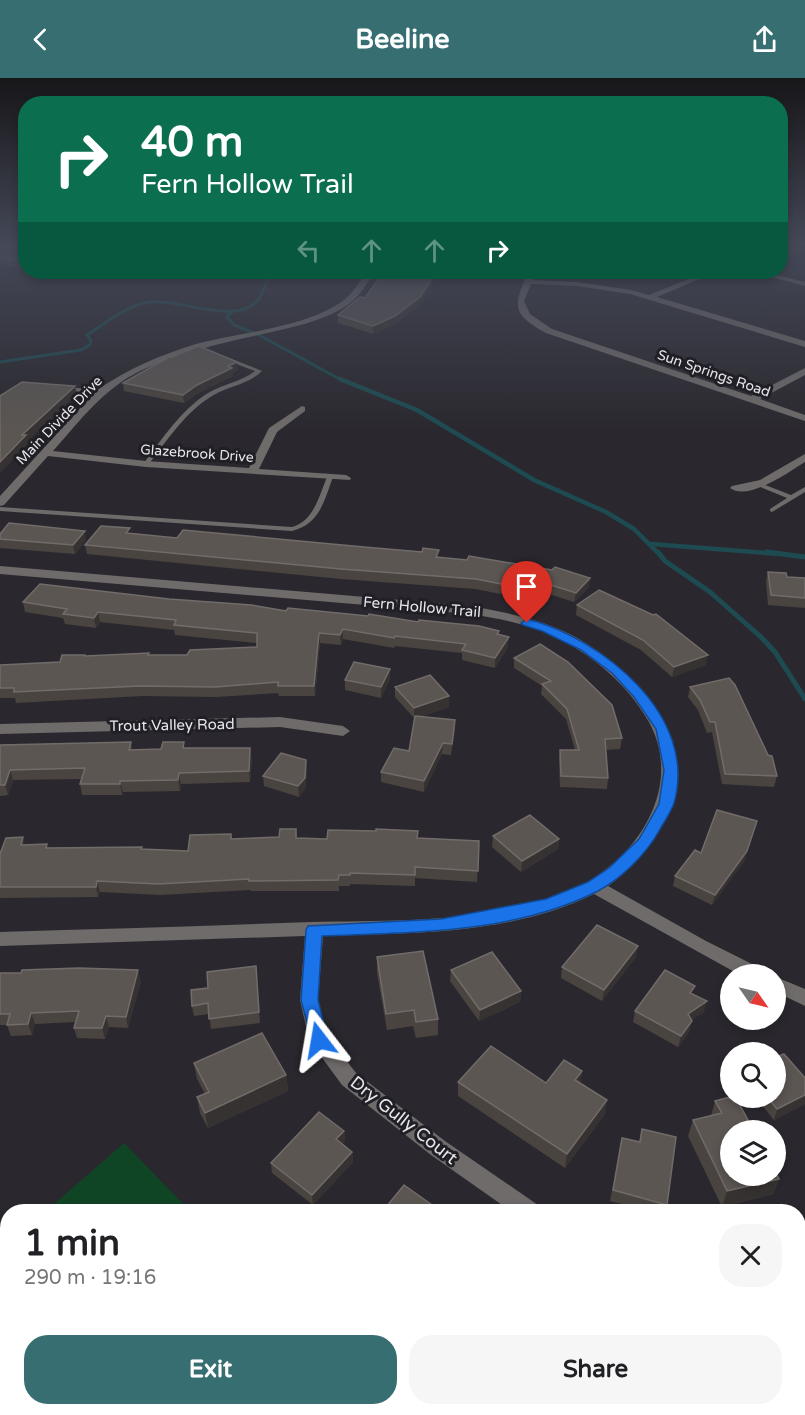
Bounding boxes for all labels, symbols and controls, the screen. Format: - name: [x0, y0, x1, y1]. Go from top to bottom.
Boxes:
- icon: back: [24, 23, 57, 56]
- text: Beeline: [355, 23, 450, 56]
- icon: share: [748, 23, 781, 56]
- text: 40 m: [141, 117, 243, 168]
- icon: right: [42, 120, 120, 198]
- text: Fern Hollow Trail: [141, 168, 354, 201]
- icon: left: [292, 234, 325, 267]
- icon: ahead: [355, 234, 388, 267]
- icon: ahead: [418, 234, 451, 267]
- icon: right: [481, 234, 514, 267]
- street label: Sun Springs Road: [655, 346, 773, 401]
- street label: Main Divide Drive: [13, 372, 106, 468]
- street label: Glazebrook Drive: [140, 441, 254, 466]
- pin: [501, 561, 552, 623]
- icon: arrive: [510, 570, 543, 603]
- street label: Fern Hollow Trail: [362, 593, 482, 621]
- street label: Trout Valley Road: [109, 715, 235, 735]
- north arrow: [720, 964, 786, 1030]
- map controls: [720, 964, 786, 1186]
- position arrow: [287, 1008, 351, 1072]
- button: search: [720, 1042, 786, 1108]
- street label: Dry Gully Court: [346, 1071, 462, 1169]
- button: layers: [720, 1120, 786, 1186]
- text: 1 min: [24, 1222, 120, 1265]
- button: close: [719, 1224, 782, 1287]
- text: 290 m · 19:16: [24, 1266, 156, 1290]
- button: Exit: [24, 1335, 397, 1404]
- button: Share: [409, 1335, 782, 1404]

